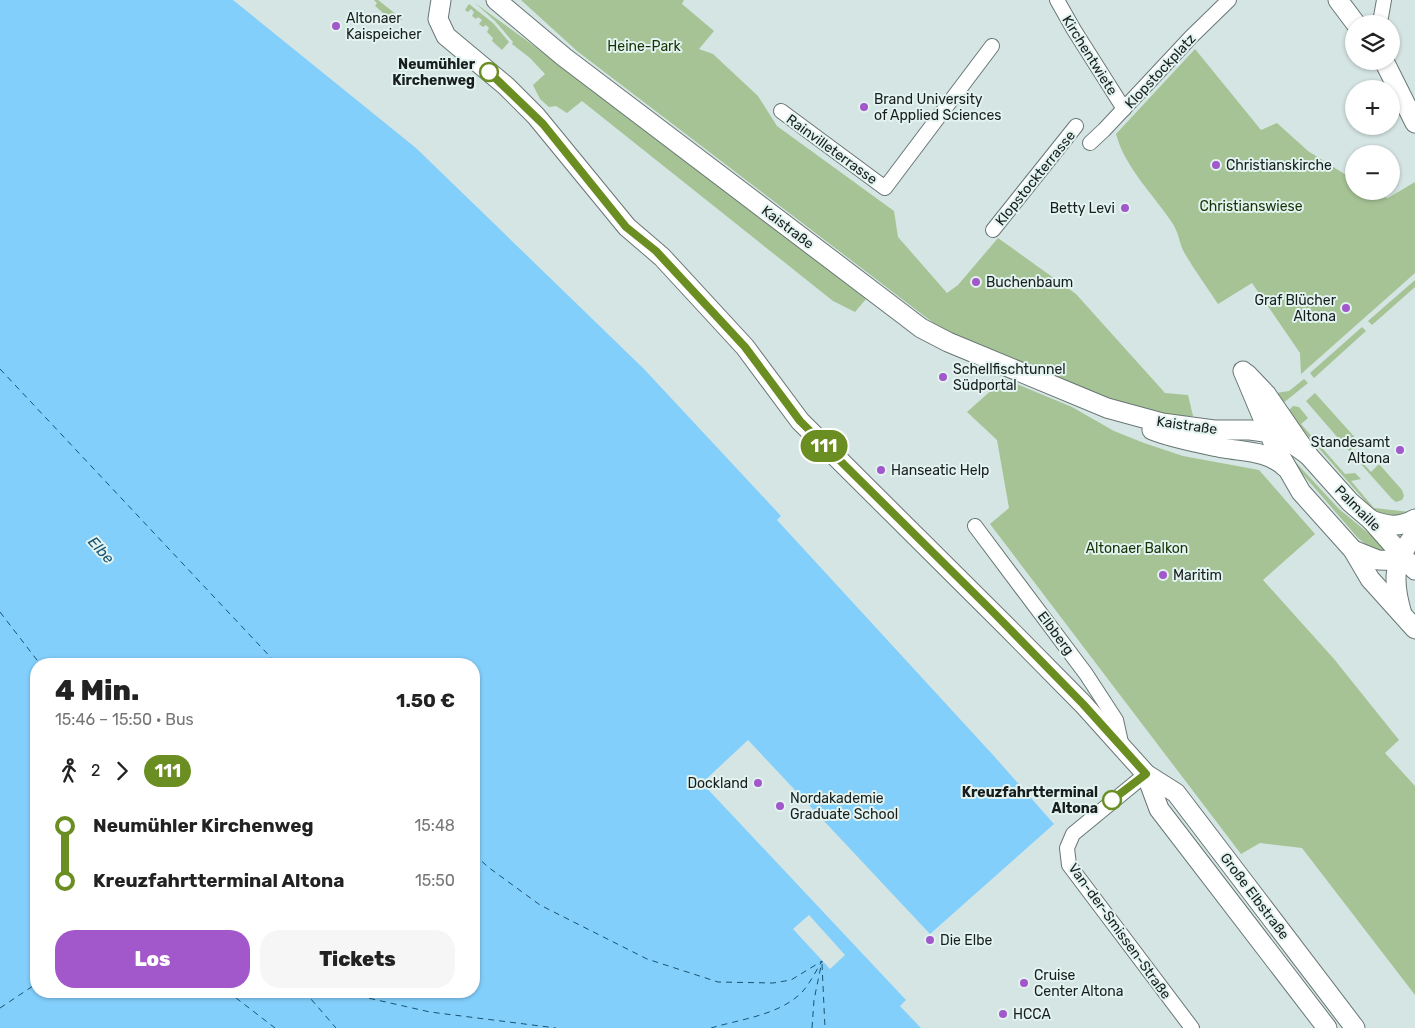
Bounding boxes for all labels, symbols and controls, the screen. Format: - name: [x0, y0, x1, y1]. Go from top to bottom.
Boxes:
- place label: Altonaer Kaispeicher: [346, 10, 422, 43]
- street label: Kirchentwiete: [1058, 12, 1121, 98]
- map controls: [1345, 15, 1400, 200]
- button: layers: [1345, 15, 1400, 70]
- marker: Altonaer Kaispeicher: [330, 20, 342, 32]
- street label: Klopstockplatz: [1121, 31, 1199, 112]
- park label: Heine-Park: [607, 38, 681, 55]
- place label: Neumühler Kirchenweg: [392, 56, 476, 89]
- marker: Neumühler Kirchenweg: [479, 62, 499, 82]
- button: +: [1345, 80, 1400, 135]
- place label: Brand University of Applied Sciences: [874, 91, 1001, 124]
- marker: Brand University of Applied Sciences: [858, 101, 870, 113]
- street label: Rainvilleterrasse: [783, 111, 881, 188]
- street label: Klopstockterrasse: [992, 127, 1079, 229]
- button: −: [1345, 145, 1400, 200]
- place label: Christianskirche: [1226, 157, 1332, 174]
- marker: Christianskirche: [1210, 159, 1222, 171]
- park label: Christianswiese: [1199, 198, 1303, 215]
- place label: Betty Levi: [1050, 200, 1115, 217]
- street label: Kaistraße: [758, 202, 817, 253]
- marker: Betty Levi: [1119, 202, 1131, 214]
- place label: Buchenbaum: [986, 274, 1073, 291]
- marker: Buchenbaum: [970, 276, 982, 288]
- place label: Graf Blücher Altona: [1254, 292, 1337, 325]
- marker: Graf Blücher Altona: [1340, 302, 1352, 314]
- place label: Schellfischtunnel Südportal: [953, 361, 1066, 394]
- marker: Schellfischtunnel Südportal: [937, 371, 949, 383]
- street label: Kaistraße: [1156, 413, 1218, 438]
- line badge: 111: [795, 430, 853, 462]
- place label: Standesamt Altona: [1311, 434, 1391, 467]
- text: 111: [811, 435, 837, 457]
- marker: Standesamt Altona: [1394, 444, 1406, 456]
- place label: Hanseatic Help: [891, 462, 989, 479]
- marker: Hanseatic Help: [875, 464, 887, 476]
- street label: Palmaille: [1331, 482, 1384, 535]
- water label: Elbe: [84, 533, 118, 568]
- park label: Altonaer Balkon: [1086, 540, 1188, 557]
- place label: Maritim: [1173, 567, 1222, 584]
- marker: Maritim: [1157, 569, 1169, 581]
- street label: Elbberg: [1034, 608, 1077, 658]
- text: 4 Min.: [55, 674, 139, 707]
- text: 1.50 €: [396, 689, 455, 712]
- text: 15:46 – 15:50 · Bus: [55, 710, 194, 729]
- icon: walk: [55, 757, 83, 785]
- icon: forward: [108, 757, 136, 785]
- text: 111: [154, 760, 181, 782]
- text: 2: [91, 761, 100, 780]
- place label: Dockland: [687, 775, 748, 792]
- marker: Dockland: [752, 777, 764, 789]
- place label: Kreuzfahrtterminal Altona: [962, 784, 1098, 817]
- place label: Nordakademie Graduate School: [790, 790, 898, 823]
- marker: Kreuzfahrtterminal Altona: [1102, 790, 1122, 810]
- marker: Nordakademie Graduate School: [774, 800, 786, 812]
- text: Neumühler Kirchenweg: [93, 814, 314, 837]
- text: 15:48: [414, 816, 455, 835]
- street label: Große Elbstraße: [1216, 850, 1293, 943]
- street label: Van-der-Smissen-Straße: [1065, 860, 1175, 1003]
- text: Kreuzfahrtterminal Altona: [93, 869, 344, 892]
- text: 15:50: [415, 871, 455, 890]
- button: Los: [55, 930, 250, 988]
- button: Tickets: [260, 930, 455, 988]
- place label: Die Elbe: [940, 932, 993, 949]
- marker: Die Elbe: [924, 934, 936, 946]
- place label: Cruise Center Altona: [1034, 967, 1123, 1000]
- marker: Cruise Center Altona: [1018, 977, 1030, 989]
- place label: HCCA: [1013, 1006, 1052, 1023]
- marker: HCCA: [997, 1008, 1009, 1020]

